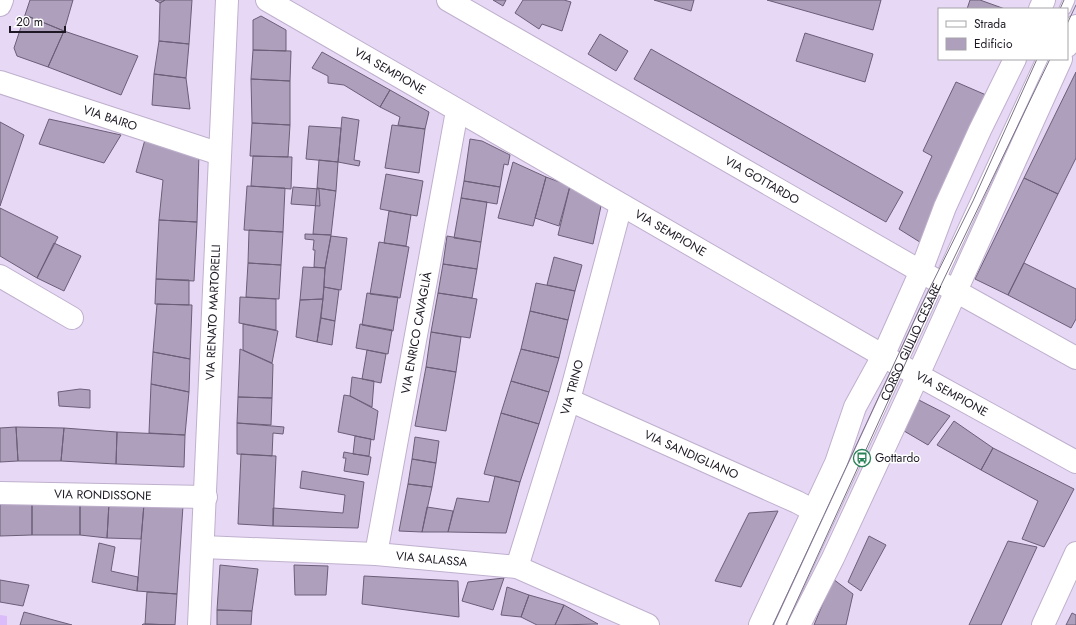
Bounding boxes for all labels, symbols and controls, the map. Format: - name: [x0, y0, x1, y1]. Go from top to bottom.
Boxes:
- scale bar: [10, 8, 65, 34]
- legend: [938, 8, 1068, 60]
- text: 20 m: [16, 13, 43, 31]
- text: Strada: [974, 15, 1006, 33]
- text: Edificio: [974, 35, 1013, 53]
- street label: VIA SEMPIONE: [351, 43, 429, 99]
- street label: VIA BAIRO: [81, 101, 140, 135]
- street label: VIA GOTTARDO: [721, 152, 803, 209]
- street label: VIA SEMPIONE: [631, 205, 710, 261]
- street label: VIA RENATO MARTORELLI: [201, 244, 225, 381]
- street label: VIA ENRICO CAVAGLIÀ: [396, 270, 436, 395]
- street label: CORSO GIULIO CESARE: [876, 280, 946, 404]
- street label: VIA TRINO: [556, 358, 588, 417]
- street label: VIA SEMPIONE: [912, 367, 991, 421]
- street label: VIA SANDIGLIANO: [641, 426, 741, 484]
- bus stop icon: Gottardo: [852, 448, 872, 468]
- place label: Gottardo: [875, 449, 920, 467]
- street label: VIA RONDISSONE: [54, 485, 152, 505]
- street label: VIA SALASSA: [395, 547, 468, 571]

